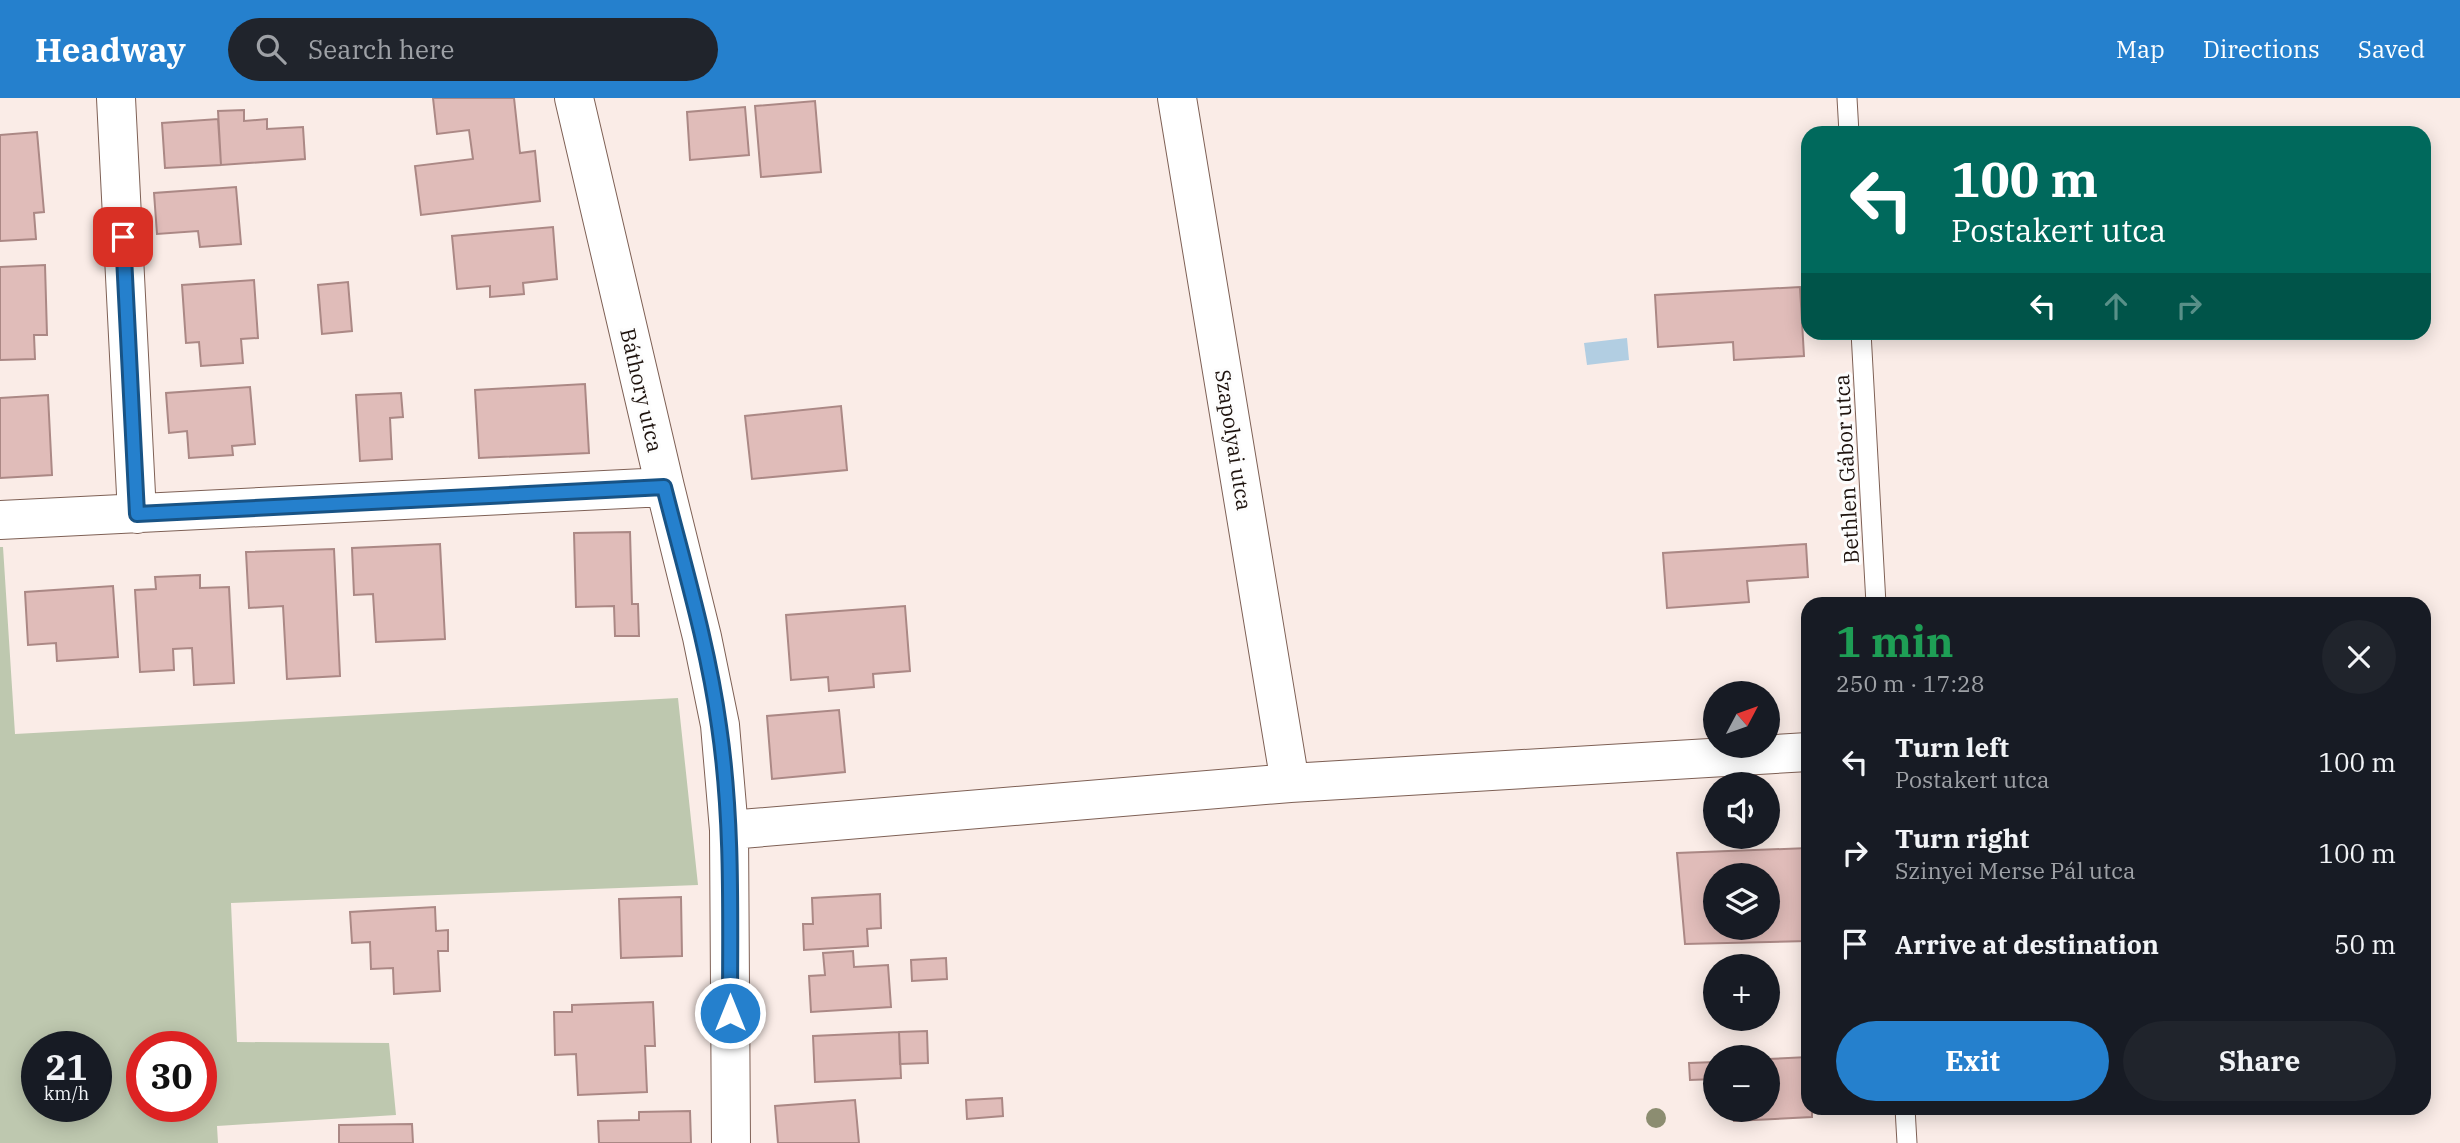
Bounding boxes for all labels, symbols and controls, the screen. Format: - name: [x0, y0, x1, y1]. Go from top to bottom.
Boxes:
- search box: [228, 18, 718, 81]
- text: Headway: [35, 28, 186, 71]
- icon: search: [252, 30, 290, 68]
- text: Search here: [308, 32, 454, 66]
- text: Map: [2116, 33, 2165, 65]
- text: Directions: [2203, 33, 2320, 65]
- text: Saved: [2358, 33, 2425, 65]
- text: 100 m: [1951, 147, 2098, 210]
- icon: left: [1836, 154, 1927, 245]
- pin: [93, 207, 153, 267]
- text: Postakert utca: [1951, 209, 2166, 251]
- icon: arrive: [104, 218, 142, 256]
- icon: left: [2024, 287, 2062, 325]
- icon: ahead: [2097, 287, 2135, 325]
- icon: right: [2170, 287, 2208, 325]
- street label: Báthory utca: [614, 325, 670, 455]
- street label: Szapolyai utca: [1209, 368, 1259, 512]
- street label: Bethlen Gábor utca: [1827, 374, 1865, 564]
- text: 1 min: [1836, 614, 1954, 669]
- button: close: [2322, 620, 2396, 694]
- text: 250 m · 17:28: [1836, 668, 1985, 698]
- north arrow: [1703, 681, 1780, 758]
- map controls: [1703, 681, 1780, 1122]
- text: Turn left: [1895, 730, 2009, 764]
- icon: left: [1836, 743, 1874, 781]
- text: 100 m: [2318, 745, 2396, 779]
- text: Postakert utca: [1895, 764, 2050, 794]
- button: sound: [1703, 772, 1780, 849]
- text: Turn right: [1895, 821, 2029, 855]
- icon: right: [1836, 834, 1874, 872]
- text: 100 m: [2318, 836, 2396, 870]
- text: Szinyei Merse Pál utca: [1895, 855, 2136, 885]
- button: layers: [1703, 863, 1780, 940]
- icon: arrive: [1836, 925, 1874, 963]
- text: Arrive at destination: [1895, 927, 2159, 961]
- text: 50 m: [2334, 927, 2396, 961]
- button: +: [1703, 954, 1780, 1031]
- position arrow: [693, 976, 767, 1050]
- button: Exit: [1836, 1021, 2109, 1101]
- button: Share: [2123, 1021, 2396, 1101]
- speed limit sign: 30: [126, 1031, 217, 1122]
- text: 21: [45, 1044, 88, 1090]
- button: −: [1703, 1045, 1780, 1122]
- text: km/h: [44, 1082, 89, 1105]

